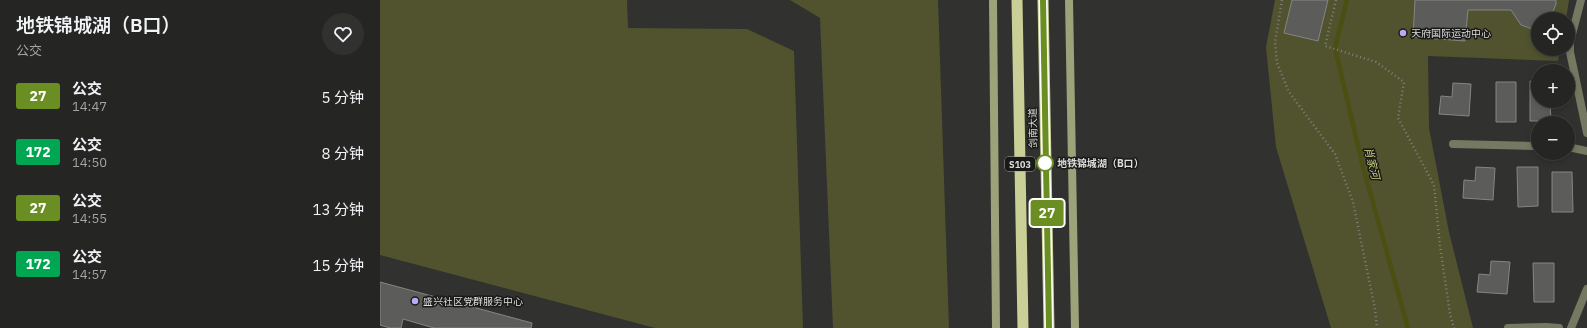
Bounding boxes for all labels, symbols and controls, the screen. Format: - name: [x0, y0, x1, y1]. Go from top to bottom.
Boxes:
- map controls: [1531, 12, 1575, 160]
- button: locate: [1531, 12, 1575, 56]
- text: 地铁锦城湖（B口）: [16, 13, 181, 37]
- button: heart: [322, 13, 364, 55]
- place label: 天府国际运动中心: [1411, 27, 1491, 40]
- marker: 天府国际运动中心: [1398, 28, 1408, 38]
- text: 公交: [16, 42, 42, 59]
- button: +: [1531, 64, 1575, 108]
- text: 公交: [72, 79, 102, 98]
- text: 27: [30, 87, 46, 105]
- text: 5 分钟: [321, 88, 364, 107]
- text: 14:47: [72, 98, 107, 115]
- street label: 剑南大道: [1026, 108, 1040, 148]
- button: −: [1531, 116, 1575, 160]
- text: 公交: [72, 135, 102, 154]
- text: 172: [25, 143, 51, 161]
- text: 8 分钟: [321, 144, 364, 163]
- water label: 肖家河: [1361, 145, 1383, 183]
- text: 14:50: [72, 154, 107, 171]
- marker: 地铁锦城湖（B口）: [1036, 154, 1054, 172]
- road number: S103: [1005, 157, 1035, 171]
- place label: 地铁锦城湖（B口）: [1057, 157, 1144, 170]
- text: 公交: [72, 191, 102, 210]
- text: 27: [30, 199, 46, 217]
- text: 13 分钟: [312, 200, 364, 219]
- line badge: 27: [1029, 200, 1065, 226]
- text: 27: [1039, 204, 1055, 222]
- text: 14:55: [72, 210, 107, 227]
- text: 公交: [72, 247, 102, 266]
- text: 172: [25, 255, 51, 273]
- text: 15 分钟: [312, 256, 364, 275]
- text: 14:57: [72, 266, 107, 283]
- place label: 盛兴社区党群服务中心: [423, 295, 523, 308]
- marker: 盛兴社区党群服务中心: [410, 296, 420, 306]

